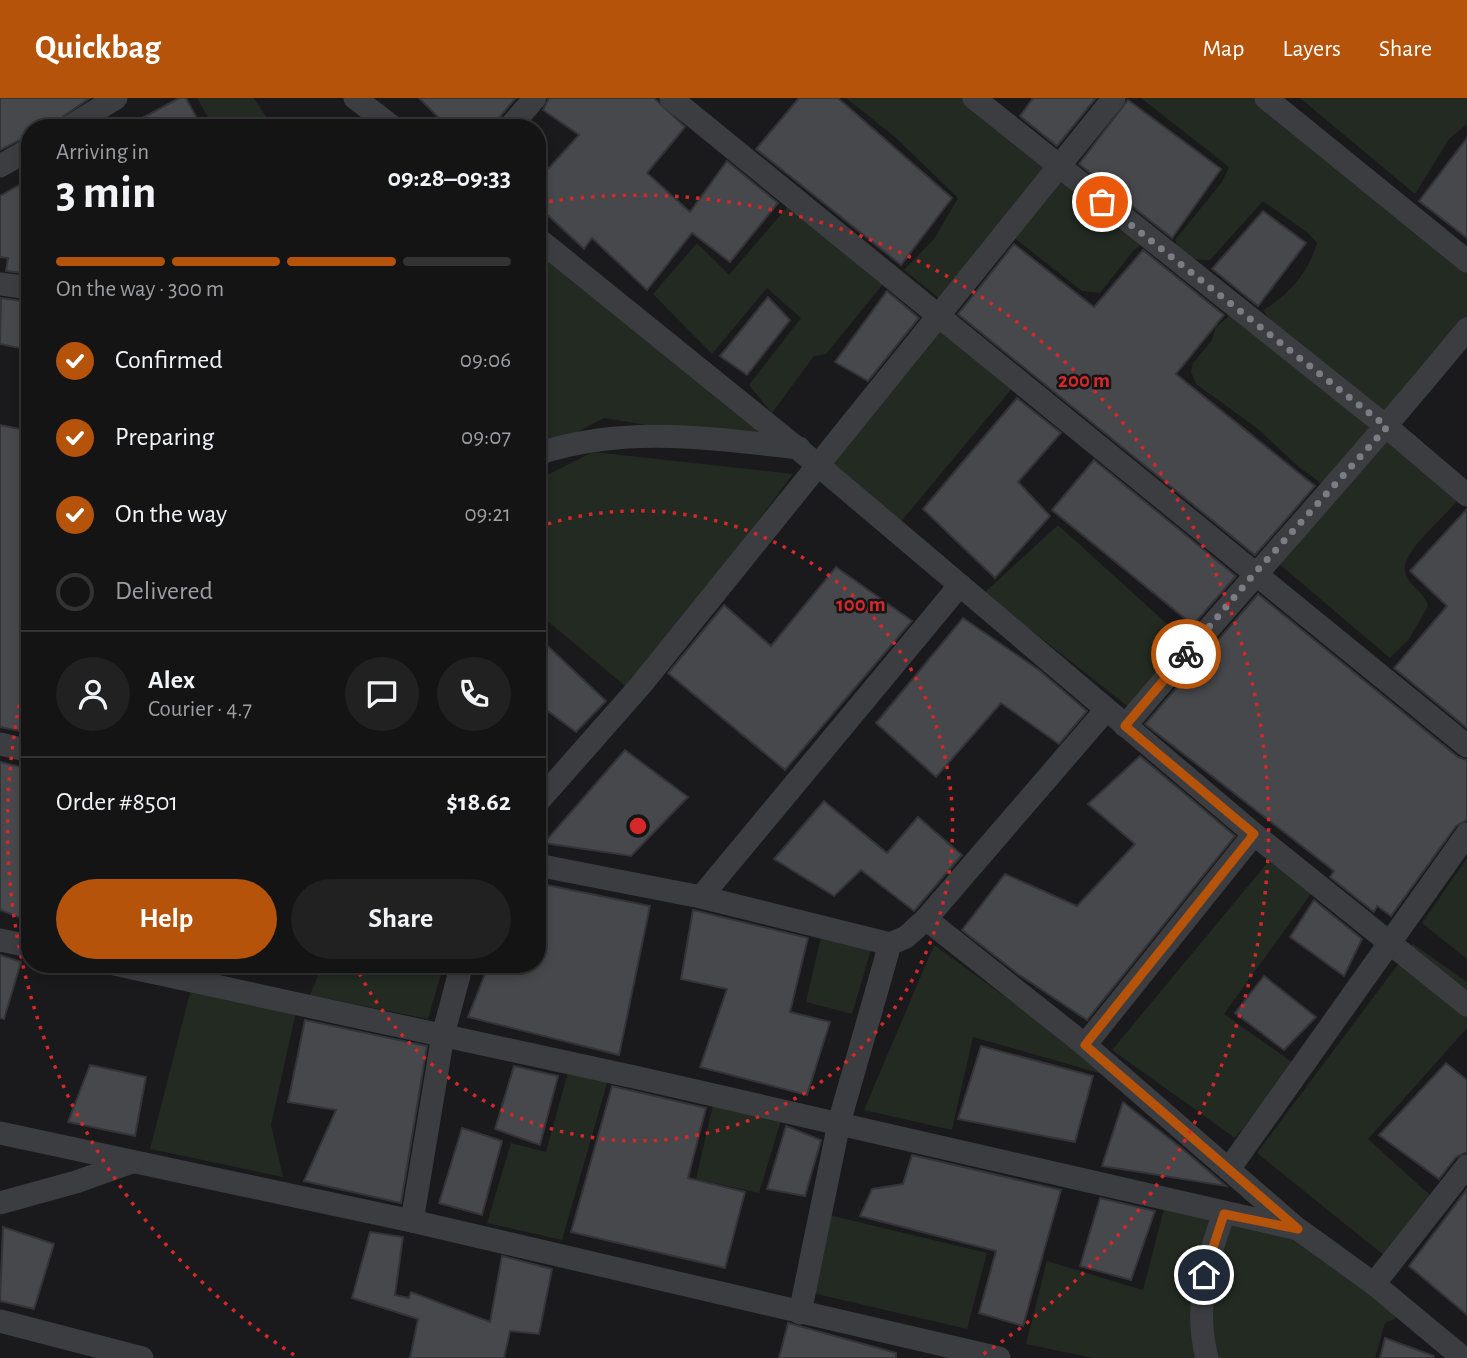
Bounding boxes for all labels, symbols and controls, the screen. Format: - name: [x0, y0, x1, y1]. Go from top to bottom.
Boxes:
- text: Quickbag: [35, 32, 161, 65]
- text: Map: [1202, 37, 1244, 61]
- text: Layers: [1282, 37, 1341, 61]
- text: Share: [1379, 37, 1432, 61]
- text: Arriving in: [56, 141, 149, 164]
- text: 09:28–09:33: [387, 165, 511, 191]
- text: 3 min: [56, 170, 156, 216]
- pin: [1072, 172, 1132, 232]
- icon: bag: [1083, 183, 1121, 221]
- text: On the way · 300 m: [56, 278, 224, 301]
- icon: check: [56, 342, 94, 380]
- text: Confirmed: [115, 347, 223, 373]
- text: 09:06: [460, 349, 511, 372]
- text: 200 m: [1058, 370, 1110, 391]
- icon: check: [56, 419, 94, 457]
- text: Preparing: [115, 424, 214, 450]
- text: 09:07: [461, 426, 511, 449]
- icon: check: [56, 496, 94, 534]
- text: On the way: [115, 501, 227, 527]
- text: 09:21: [464, 503, 511, 526]
- text: Delivered: [115, 578, 213, 604]
- text: 100 m: [836, 594, 886, 615]
- courier: [1151, 619, 1221, 689]
- icon: bike: [1167, 635, 1205, 673]
- button: person: [56, 657, 130, 731]
- button: chat: [345, 657, 419, 731]
- button: phone: [437, 657, 511, 731]
- text: Alex: [148, 667, 195, 693]
- text: Courier · 4.7: [148, 698, 252, 721]
- text: Order #8501: [56, 789, 178, 815]
- text: $18.62: [446, 789, 511, 815]
- centre of rings: [626, 814, 650, 838]
- button: Help: [56, 879, 277, 959]
- button: Share: [291, 879, 511, 959]
- pin: [1174, 1245, 1234, 1305]
- icon: home: [1185, 1256, 1223, 1294]

